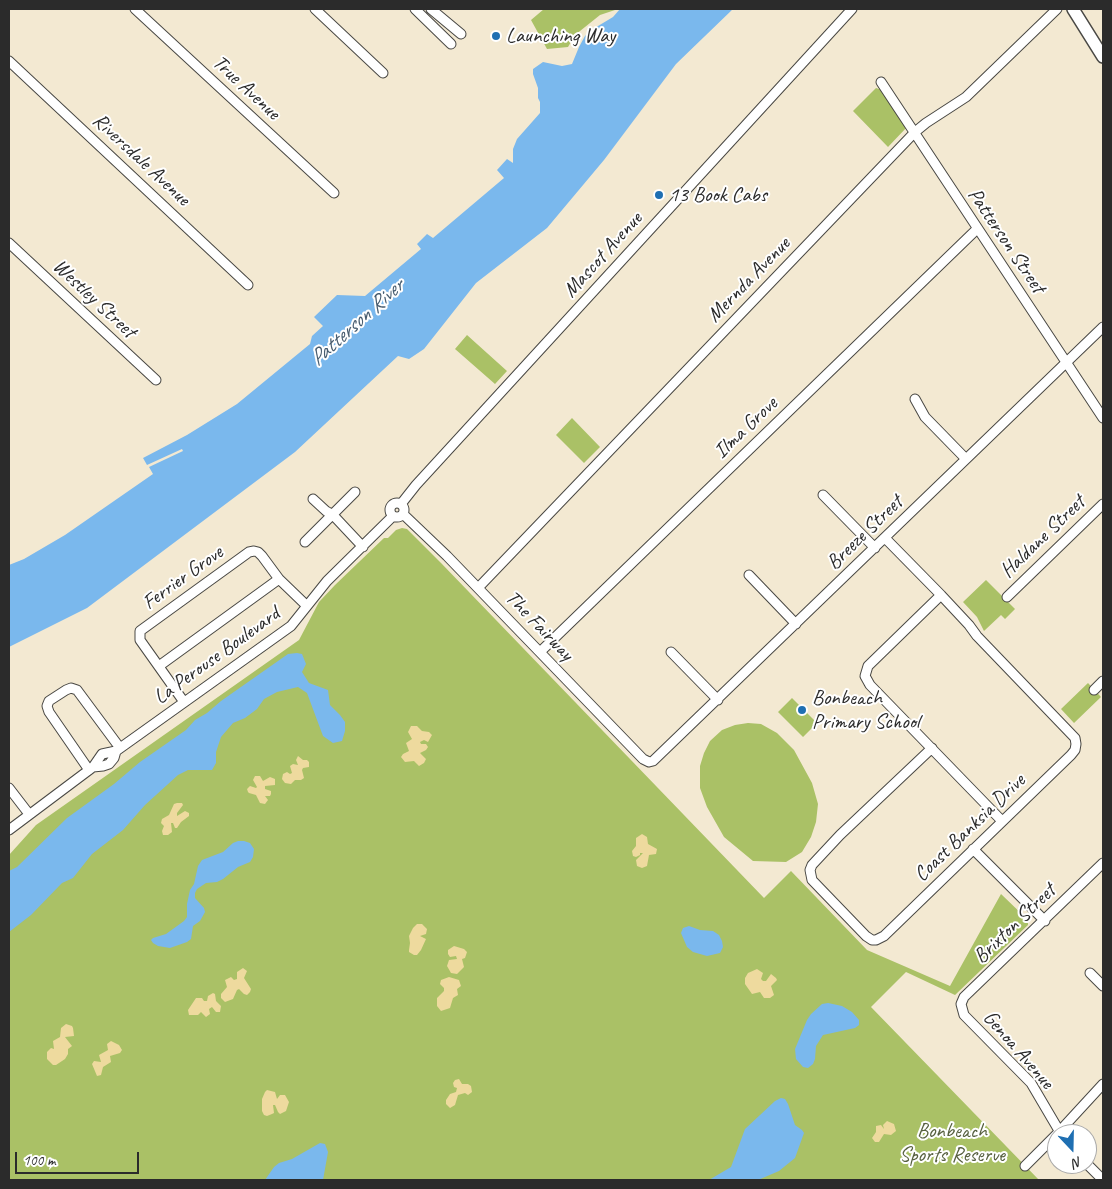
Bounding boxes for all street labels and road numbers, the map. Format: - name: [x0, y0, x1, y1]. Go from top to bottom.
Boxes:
- street label: True Avenue: [207, 50, 285, 126]
- street label: Riversdale Avenue: [87, 108, 195, 212]
- street label: Patterson Street: [962, 184, 1050, 298]
- street label: Mascot Avenue: [558, 207, 648, 303]
- street label: Mernda Avenue: [702, 232, 796, 328]
- street label: Westley Street: [47, 254, 141, 344]
- street label: Ilma Grove: [709, 392, 783, 464]
- street label: Breeze Street: [822, 490, 908, 576]
- street label: Haldane Street: [995, 490, 1091, 584]
- street label: Ferrier Grove: [138, 540, 228, 616]
- street label: The Fairway: [499, 586, 579, 666]
- street label: La Perouse Boulevard: [149, 602, 285, 710]
- street label: Coast Banksia Drive: [909, 769, 1031, 887]
- street label: Brixton Street: [969, 879, 1061, 969]
- street label: Genoa Avenue: [977, 1006, 1059, 1094]

